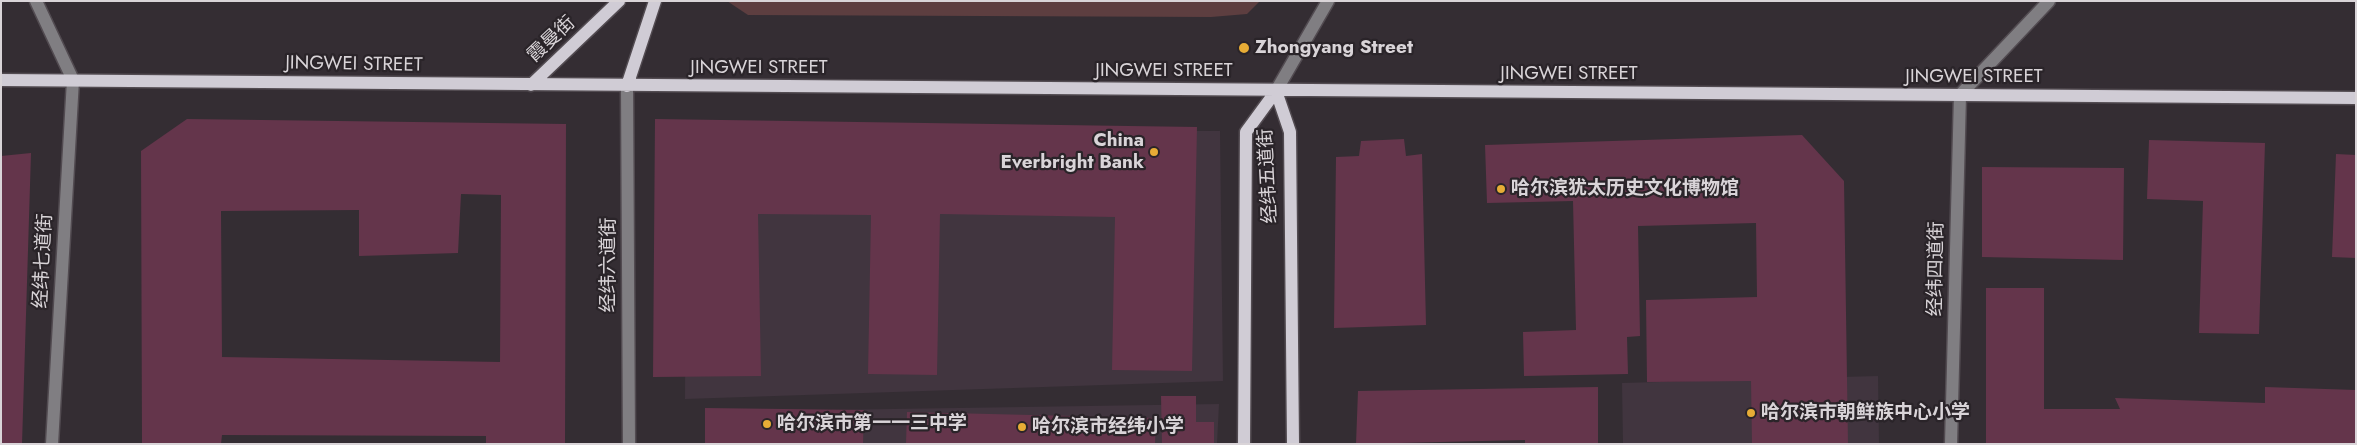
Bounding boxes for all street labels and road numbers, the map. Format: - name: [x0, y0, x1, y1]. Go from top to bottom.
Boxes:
- street label: 霞曼街: [523, 12, 581, 68]
- street label: JINGWEI STREET: [285, 52, 423, 78]
- street label: JINGWEI STREET: [690, 57, 828, 79]
- street label: JINGWEI STREET: [1095, 60, 1233, 82]
- street label: JINGWEI STREET: [1500, 63, 1638, 85]
- street label: JINGWEI STREET: [1905, 66, 2043, 88]
- street label: 经纬五道街: [1255, 128, 1283, 224]
- street label: 经纬七道街: [30, 213, 58, 309]
- street label: 经纬六道街: [598, 218, 620, 312]
- street label: 经纬四道街: [1925, 221, 1949, 317]

